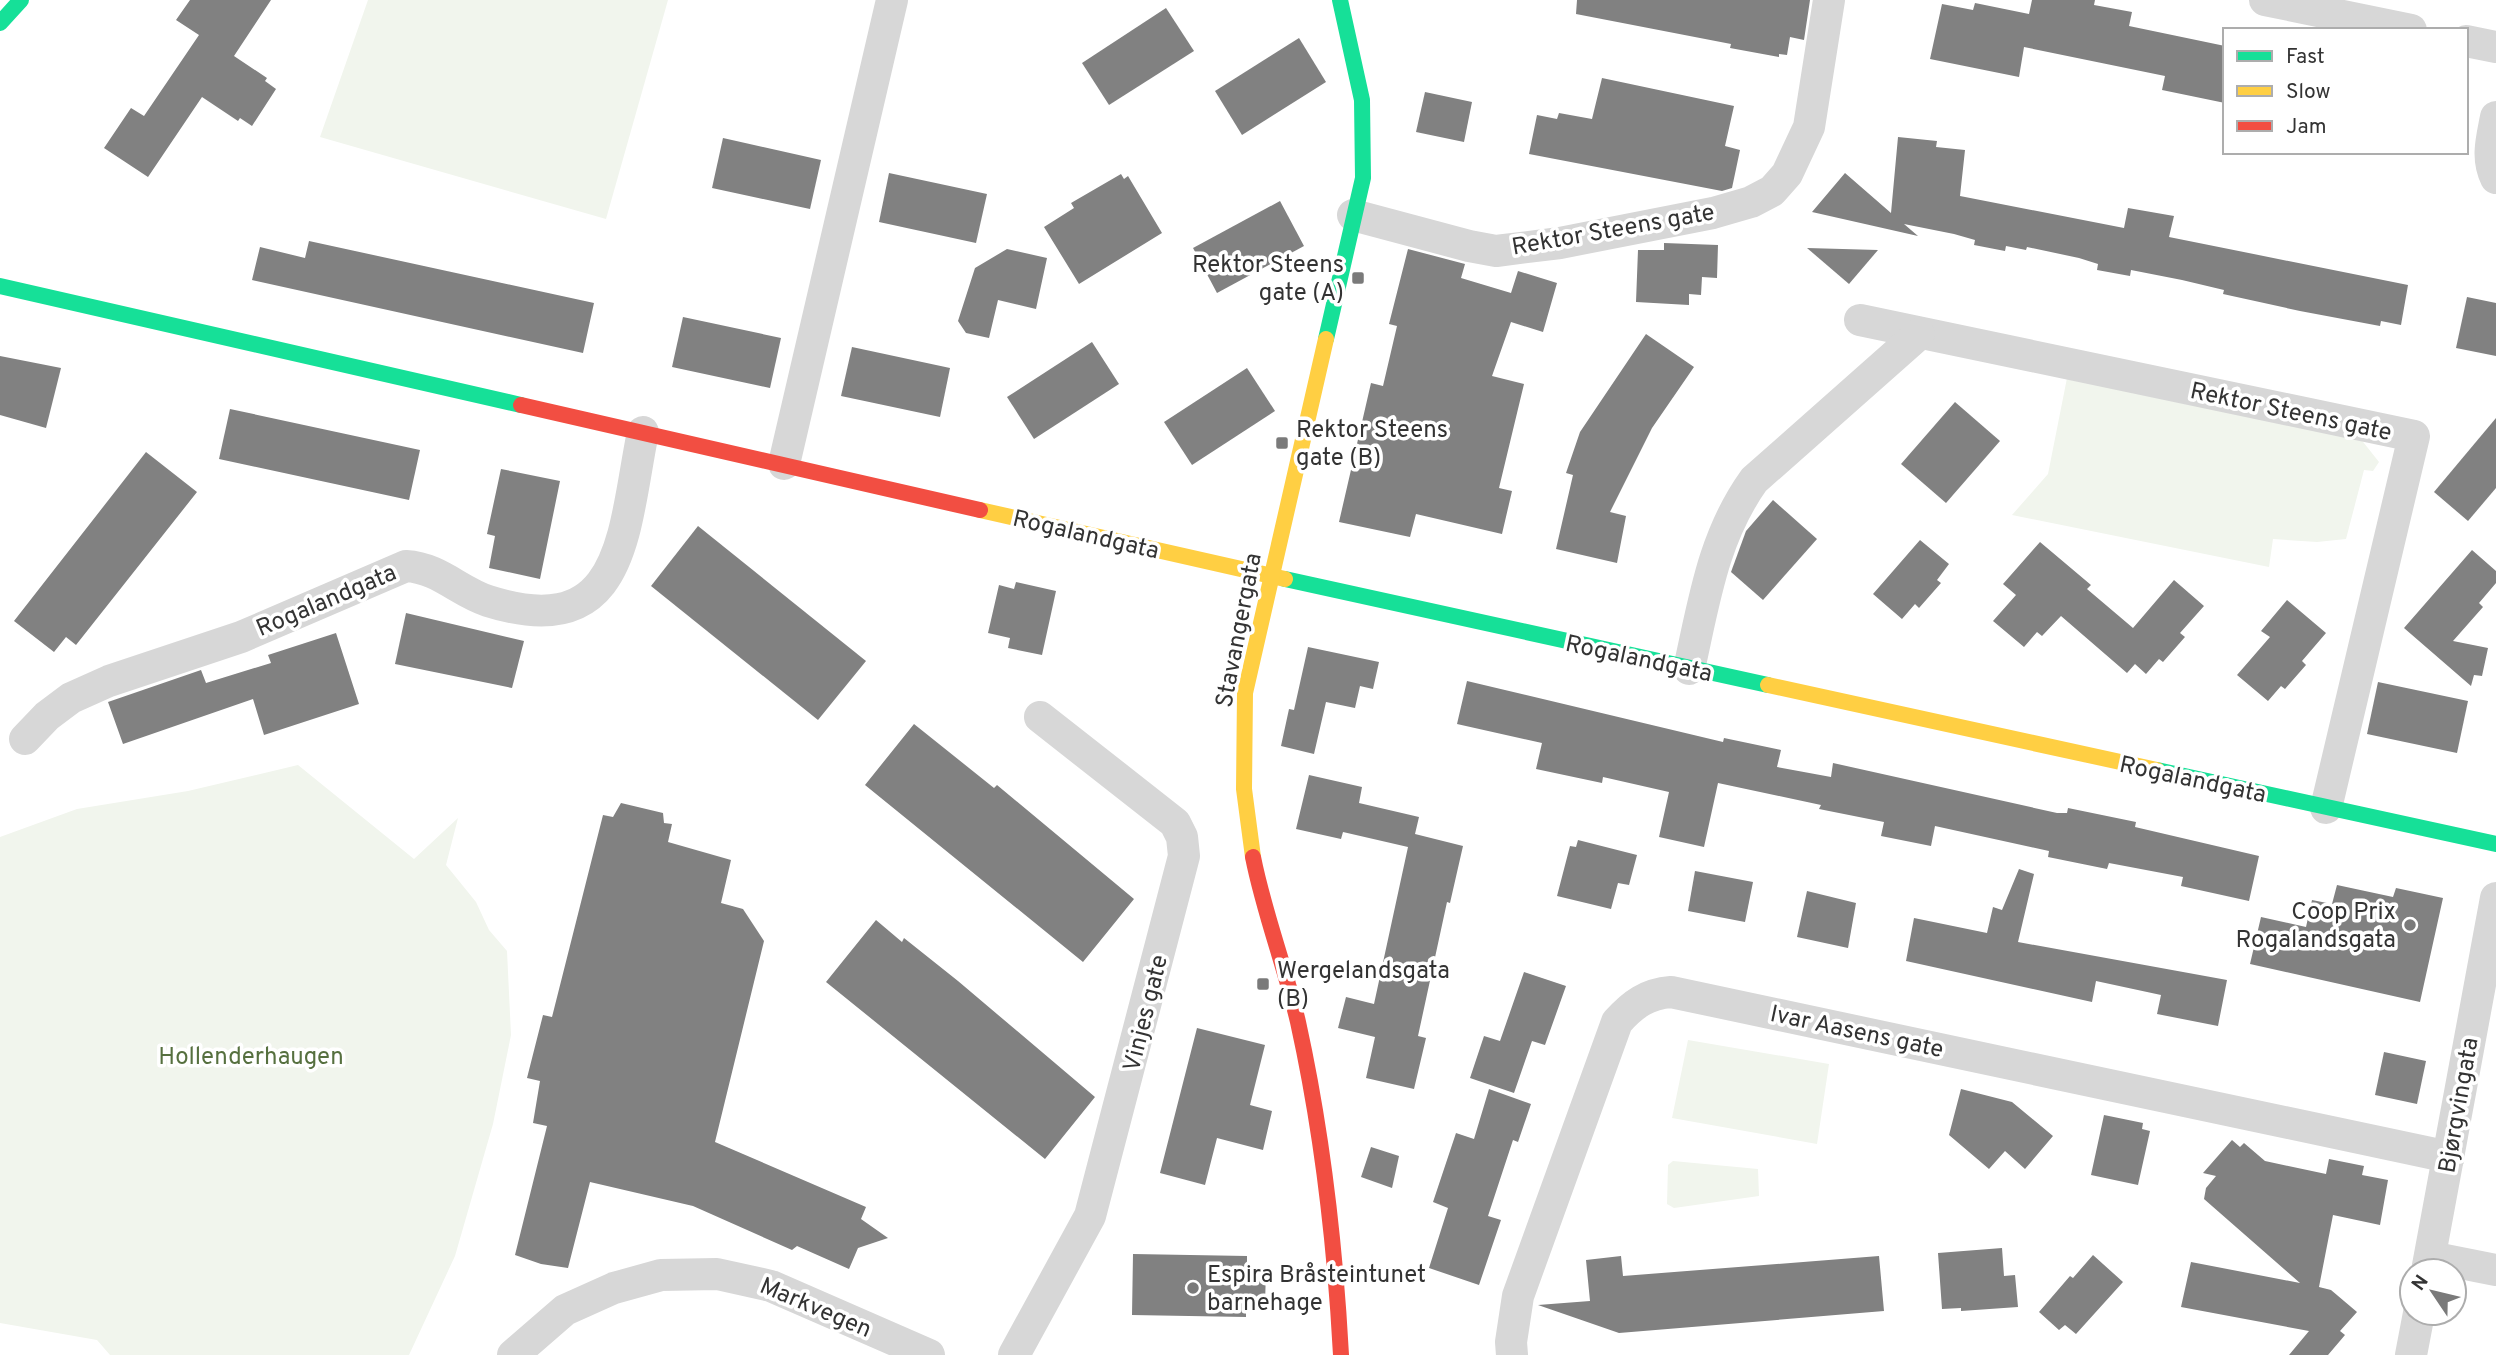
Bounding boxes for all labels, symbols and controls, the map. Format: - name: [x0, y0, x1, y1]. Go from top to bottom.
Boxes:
- legend: [2223, 28, 2468, 154]
- text: Fast: [2286, 44, 2325, 71]
- text: Slow: [2286, 79, 2331, 106]
- text: Jam: [2286, 114, 2327, 141]
- street label: Rektor Steens gate: [1510, 198, 1717, 264]
- place label: Rektor Steens gate (A): [1192, 251, 1344, 309]
- marker: Rektor Steens gate (A): [1350, 270, 1366, 286]
- street label: Rektor Steens gate: [2187, 377, 2394, 449]
- place label: Rektor Steens gate (B): [1296, 416, 1448, 474]
- marker: Rektor Steens gate (B): [1274, 435, 1290, 451]
- street label: Rogalandgata: [1009, 505, 1162, 567]
- street label: Stavangergata: [1210, 551, 1270, 710]
- street label: Rogalandgata: [252, 559, 401, 645]
- street label: Rogalandgata: [1562, 630, 1715, 690]
- street label: Rogalandgata: [2116, 751, 2269, 811]
- place label: Coop Prix Rogalandsgata: [2236, 898, 2396, 956]
- marker: Coop Prix Rogalandsgata: [2402, 917, 2418, 933]
- street label: Vinjes gate: [1118, 952, 1176, 1075]
- place label: Wergelandsgata (B): [1277, 957, 1450, 1015]
- marker: Wergelandsgata (B): [1255, 976, 1271, 992]
- street label: Ivar Aasens gate: [1767, 1000, 1946, 1066]
- street label: Bjørgvingata: [2433, 1035, 2487, 1176]
- park label: Hollenderhaugen: [158, 1043, 344, 1073]
- north arrow: [2398, 1257, 2468, 1327]
- place label: Espira Bråsteintunet barnehage: [1207, 1261, 1426, 1319]
- text: N: [2407, 1271, 2434, 1296]
- street label: Markvegen: [755, 1272, 876, 1346]
- marker: Espira Bråsteintunet barnehage: [1185, 1280, 1201, 1296]

